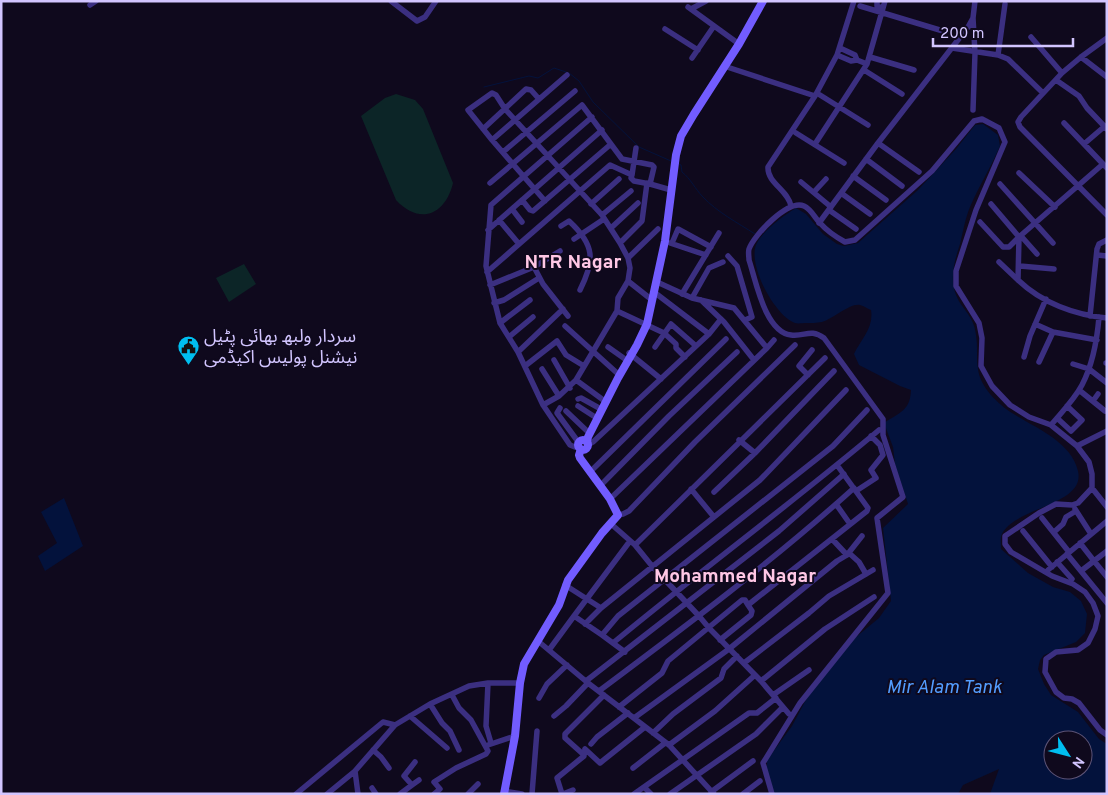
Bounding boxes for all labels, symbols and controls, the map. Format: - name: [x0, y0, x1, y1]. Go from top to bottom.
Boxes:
- scale bar: [933, 15, 1073, 47]
- text: 200 m: [940, 25, 985, 44]
- district label: NTR Nagar: [525, 251, 621, 275]
- place label: سردار ولبھ بھائی پٹیل نیشنل پولیس اکیڈمی: [204, 326, 357, 370]
- public building icon: سردار ولبھ بھائی پٹیل نیشنل پولیس اکیڈمی: [176, 335, 200, 366]
- district label: Mohammed Nagar: [654, 565, 816, 589]
- water label: Mir Alam Tank: [886, 676, 1002, 700]
- north arrow: [1043, 730, 1093, 780]
- text: N: [1067, 753, 1087, 771]

